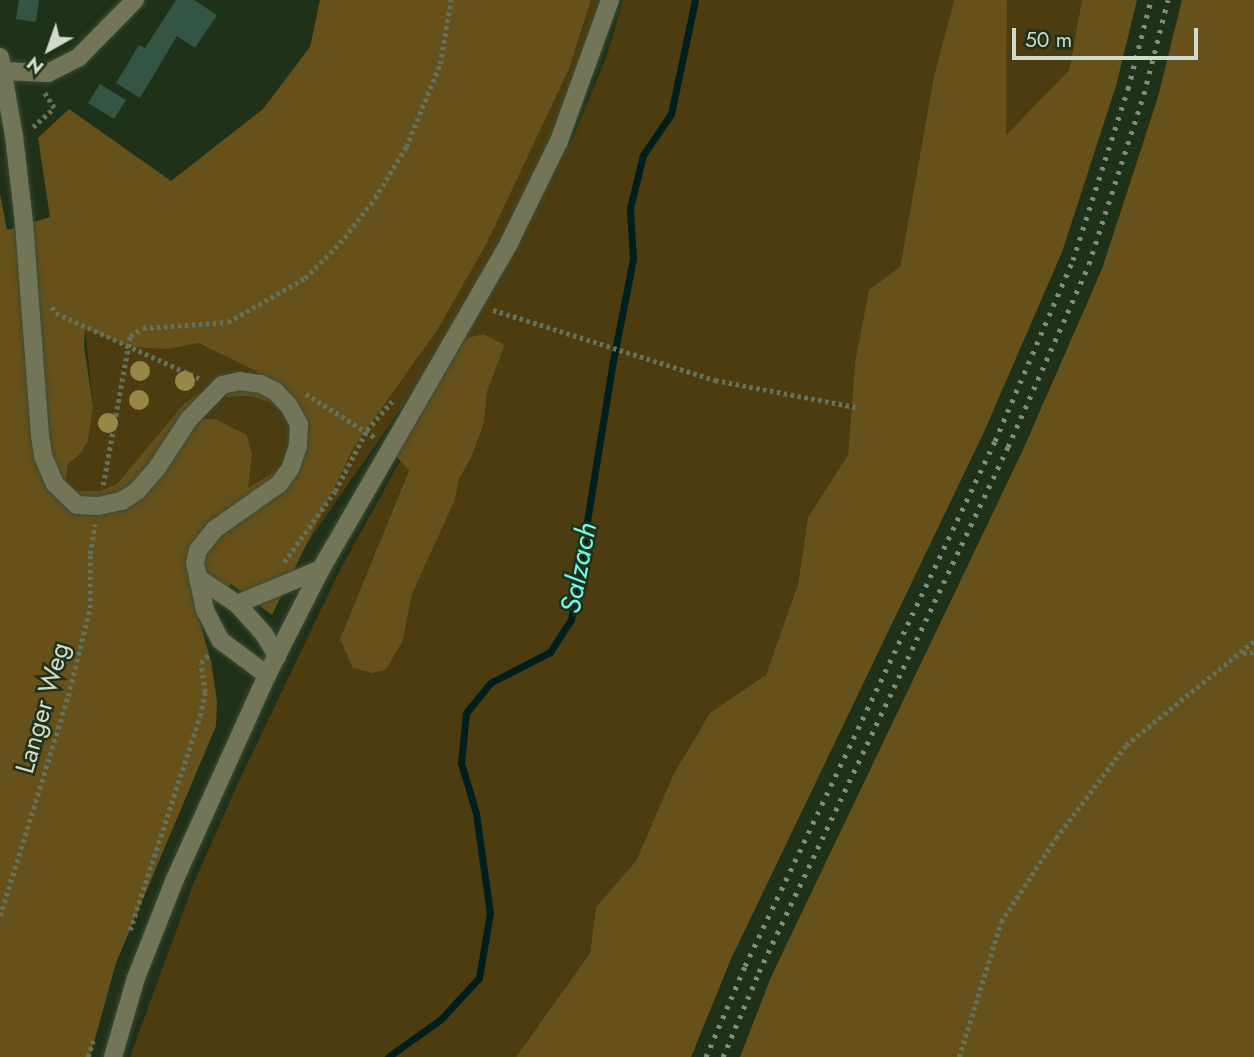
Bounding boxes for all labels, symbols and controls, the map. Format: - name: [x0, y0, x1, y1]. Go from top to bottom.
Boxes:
- north arrow: [14, 14, 84, 84]
- scale bar: [1016, 14, 1202, 58]
- text: 50 m: [1025, 25, 1072, 55]
- text: N: [21, 50, 50, 81]
- water label: Salzach: [554, 520, 604, 616]
- street label: Langer Weg: [9, 639, 77, 777]

